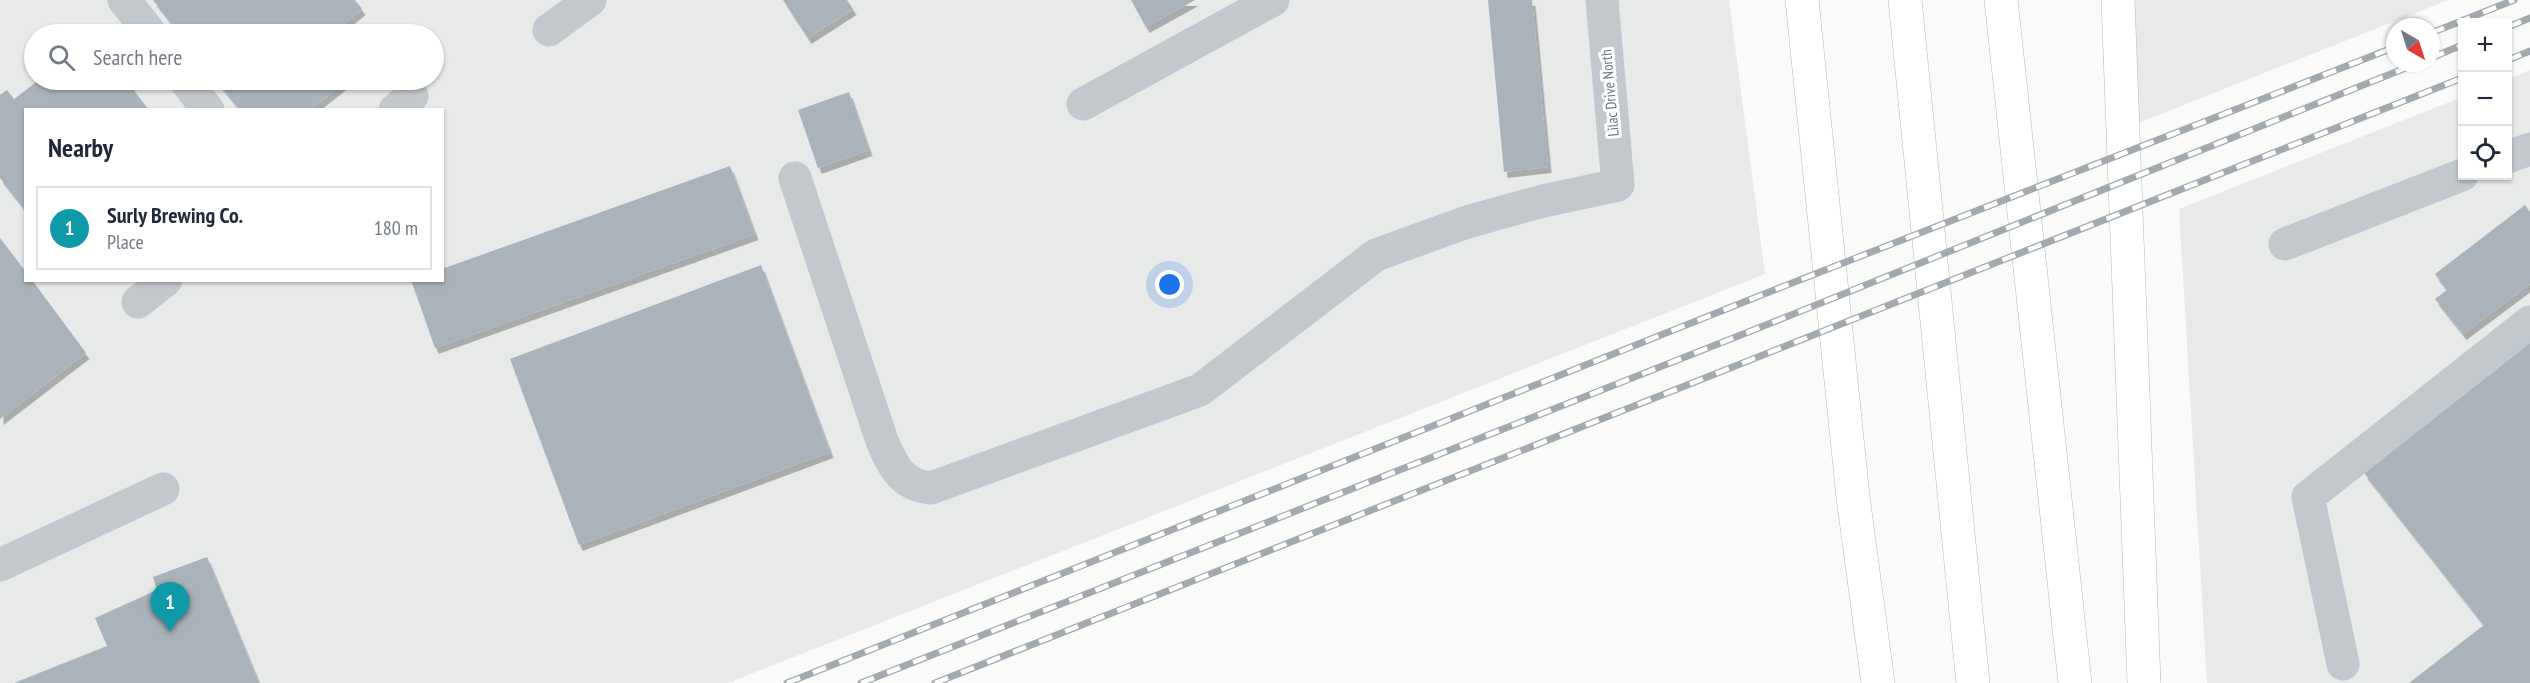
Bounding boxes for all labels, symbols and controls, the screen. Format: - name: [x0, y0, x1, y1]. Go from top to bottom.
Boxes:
- north arrow: [2386, 18, 2440, 72]
- map controls: [2458, 18, 2512, 180]
- button: +: [2458, 18, 2512, 72]
- search box: [24, 24, 444, 90]
- icon: search: [45, 41, 78, 74]
- text: Search here: [93, 43, 182, 71]
- street label: Lilac Drive North: [1596, 49, 1623, 137]
- button: −: [2458, 72, 2512, 126]
- button: locate: [2458, 126, 2512, 180]
- text: Nearby: [48, 131, 113, 164]
- text: Surly Brewing Co.: [107, 201, 243, 229]
- text: 1: [65, 215, 74, 241]
- text: 180 m: [374, 215, 418, 241]
- text: Place: [107, 229, 144, 255]
- your location: [1155, 270, 1184, 299]
- pin: 1: [150, 582, 190, 632]

